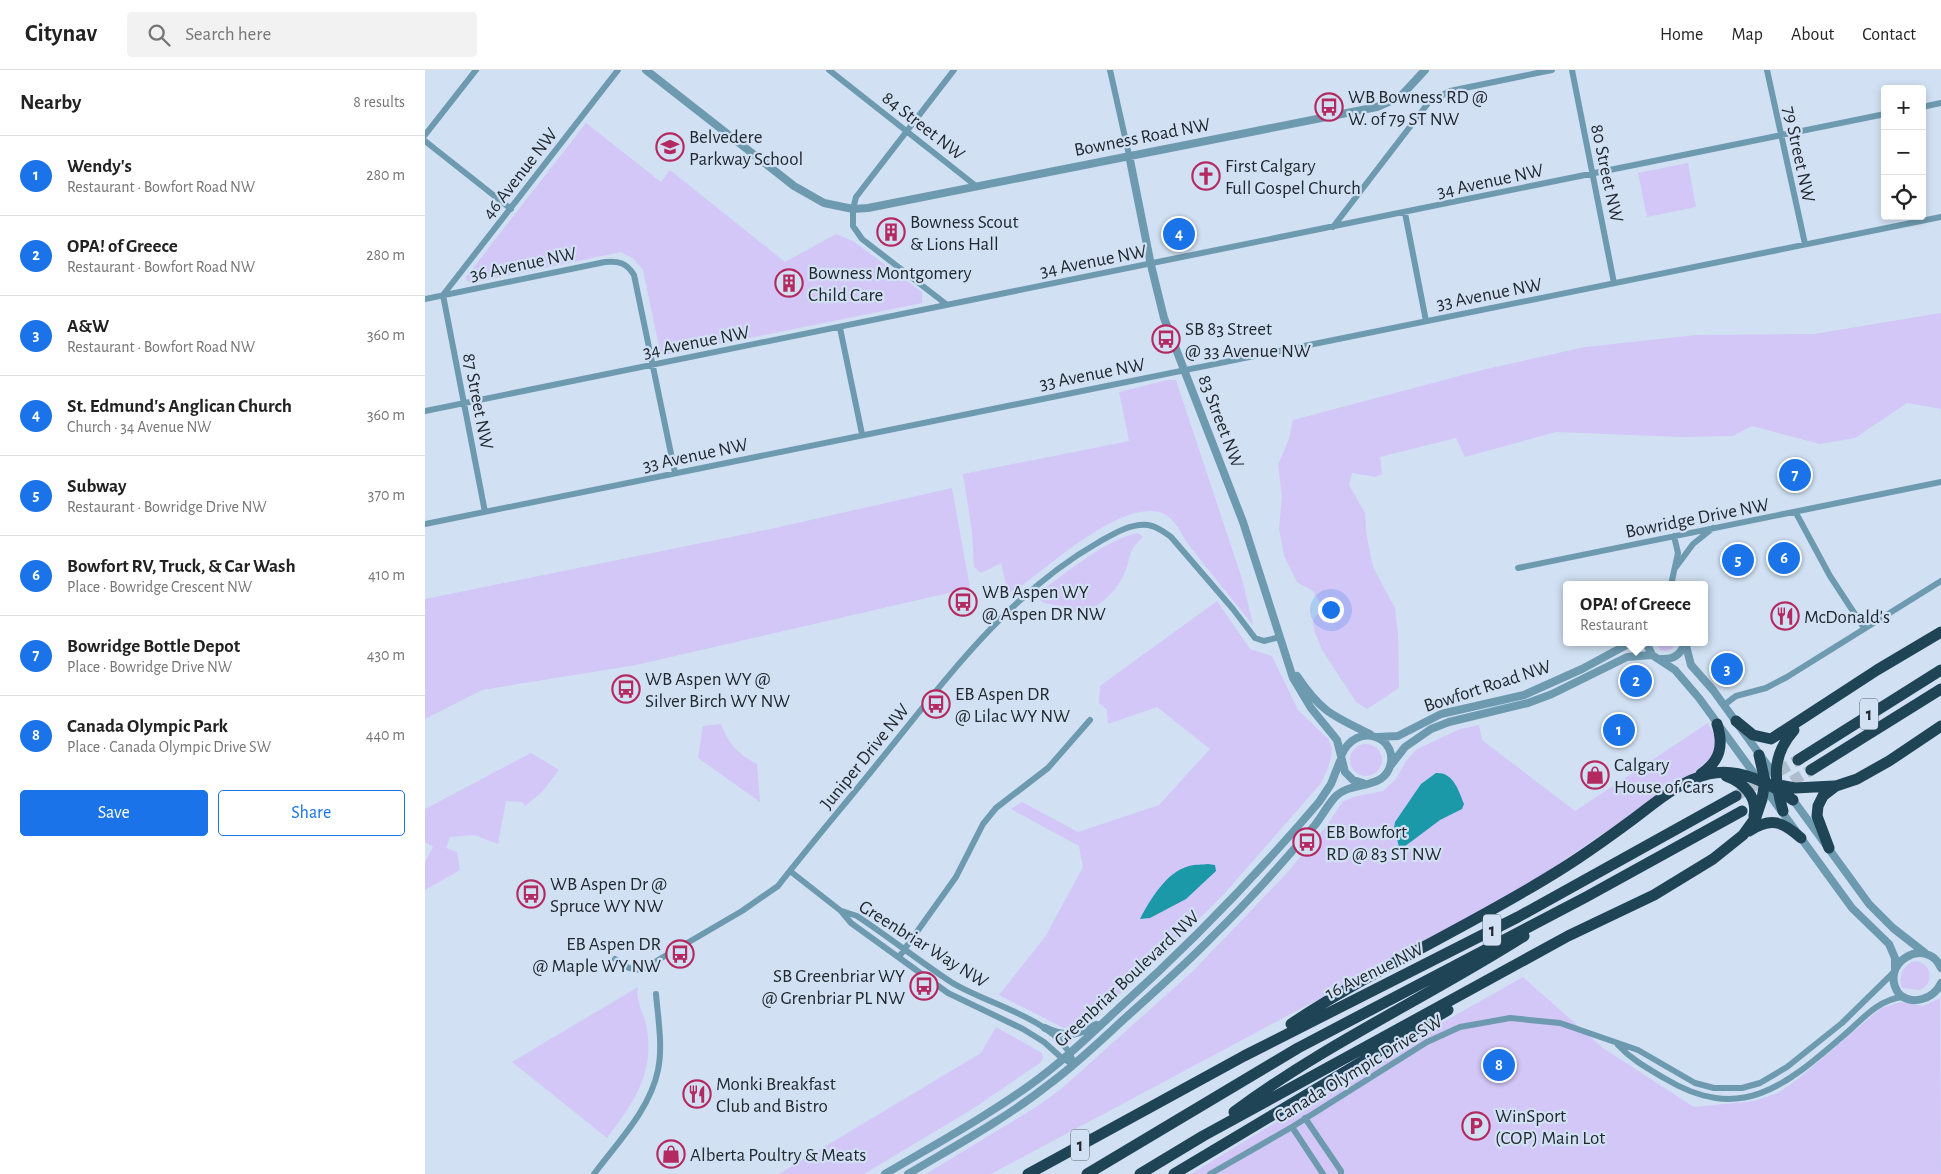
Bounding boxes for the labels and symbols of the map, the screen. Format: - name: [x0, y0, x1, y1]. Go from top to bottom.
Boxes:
- street label: 84 Street NW: [878, 88, 968, 164]
- place label: WB Bowness RD @ W. of 79 ST NW: [1348, 88, 1488, 129]
- bus stop icon: WB Bowness RD @ W. of 79 ST NW: [1314, 92, 1344, 122]
- street label: 79 Street NW: [1779, 105, 1818, 204]
- street label: Bowness Road NW: [1073, 115, 1212, 160]
- street label: 80 Street NW: [1587, 123, 1626, 224]
- street label: 46 Avenue NW: [479, 125, 561, 223]
- place label: Belvedere Parkway School: [689, 128, 803, 169]
- school or university icon: Belvedere Parkway School: [655, 132, 685, 162]
- place label: First Calgary Full Gospel Church: [1225, 157, 1361, 198]
- church icon: First Calgary Full Gospel Church: [1191, 161, 1221, 191]
- street label: 34 Avenue NW: [1435, 161, 1545, 202]
- place label: Bowness Scout & Lions Hall: [910, 213, 1019, 254]
- pin: 4: [1163, 215, 1195, 253]
- building icon: Bowness Scout & Lions Hall: [876, 217, 906, 247]
- street label: 34 Avenue NW: [1038, 242, 1148, 281]
- street label: 36 Avenue NW: [468, 244, 578, 285]
- place label: Bowness Montgomery Child Care: [808, 264, 972, 305]
- building icon: Bowness Montgomery Child Care: [774, 268, 804, 298]
- street label: 33 Avenue NW: [1435, 275, 1544, 314]
- place label: SB 83 Street @ 33 Avenue NW: [1185, 320, 1311, 361]
- street label: 34 Avenue NW: [641, 323, 751, 362]
- bus stop icon: SB 83 Street @ 33 Avenue NW: [1151, 324, 1181, 354]
- street label: 87 Street NW: [459, 352, 496, 451]
- street label: 33 Avenue NW: [1038, 355, 1147, 394]
- street label: 83 Street NW: [1194, 373, 1247, 470]
- street label: 33 Avenue NW: [641, 435, 750, 476]
- pin: 7: [1779, 456, 1811, 494]
- street label: Bowridge Drive NW: [1624, 495, 1771, 542]
- pin: 6: [1768, 539, 1800, 577]
- pin: 5: [1722, 541, 1754, 579]
- place label: WB Aspen WY @ Aspen DR NW: [982, 583, 1106, 624]
- bus stop icon: WB Aspen WY @ Aspen DR NW: [948, 587, 978, 617]
- your location: [1318, 597, 1344, 623]
- restaurant icon: McDonald's: [1770, 601, 1800, 631]
- place label: McDonald's: [1804, 608, 1890, 627]
- pin: 3: [1711, 650, 1743, 688]
- street label: Bowfort Road NW: [1422, 657, 1553, 716]
- pin: 2: [1620, 662, 1652, 700]
- place label: WB Aspen WY @ Silver Birch WY NW: [645, 670, 790, 711]
- bus stop icon: WB Aspen WY @ Silver Birch WY NW: [611, 674, 641, 704]
- place label: EB Aspen DR @ Lilac WY NW: [955, 685, 1070, 726]
- bus stop icon: EB Aspen DR @ Lilac WY NW: [921, 689, 951, 719]
- road number: 1: [1860, 699, 1878, 730]
- street label: Juniper Drive NW: [817, 701, 913, 813]
- pin: 1: [1603, 711, 1635, 749]
- place label: Calgary House of Cars: [1614, 756, 1714, 797]
- shop icon: Calgary House of Cars: [1580, 760, 1610, 790]
- place label: EB Bowfort RD @ 83 ST NW: [1326, 823, 1441, 864]
- bus stop icon: EB Bowfort RD @ 83 ST NW: [1292, 827, 1322, 857]
- place label: WB Aspen Dr @ Spruce WY NW: [550, 875, 667, 916]
- bus stop icon: WB Aspen Dr @ Spruce WY NW: [516, 879, 546, 909]
- street label: Greenbriar Way NW: [855, 897, 991, 992]
- street label: Greenbriar Boulevard NW: [1051, 907, 1203, 1051]
- road number: 1: [1483, 914, 1501, 946]
- place label: EB Aspen DR @ Maple WY NW: [533, 935, 661, 976]
- bus stop icon: EB Aspen DR @ Maple WY NW: [665, 939, 695, 969]
- street label: 16 Avenue NW: [1323, 939, 1427, 1003]
- place label: SB Greenbriar WY @ Grenbriar PL NW: [762, 967, 905, 1008]
- bus stop icon: SB Greenbriar WY @ Grenbriar PL NW: [909, 971, 939, 1001]
- street label: Canada Olympic Drive SW: [1272, 1012, 1446, 1127]
- pin: 8: [1483, 1046, 1515, 1084]
- place label: Monki Breakfast Club and Bistro: [716, 1075, 836, 1116]
- restaurant icon: Monki Breakfast Club and Bistro: [682, 1079, 712, 1109]
- place label: WinSport (COP) Main Lot: [1495, 1107, 1605, 1148]
- parking icon: WinSport (COP) Main Lot: [1461, 1111, 1491, 1141]
- road number: 1: [1071, 1130, 1089, 1160]
- shop icon: Alberta Poultry & Meats: [656, 1139, 686, 1169]
- place label: Alberta Poultry & Meats: [690, 1146, 866, 1165]

